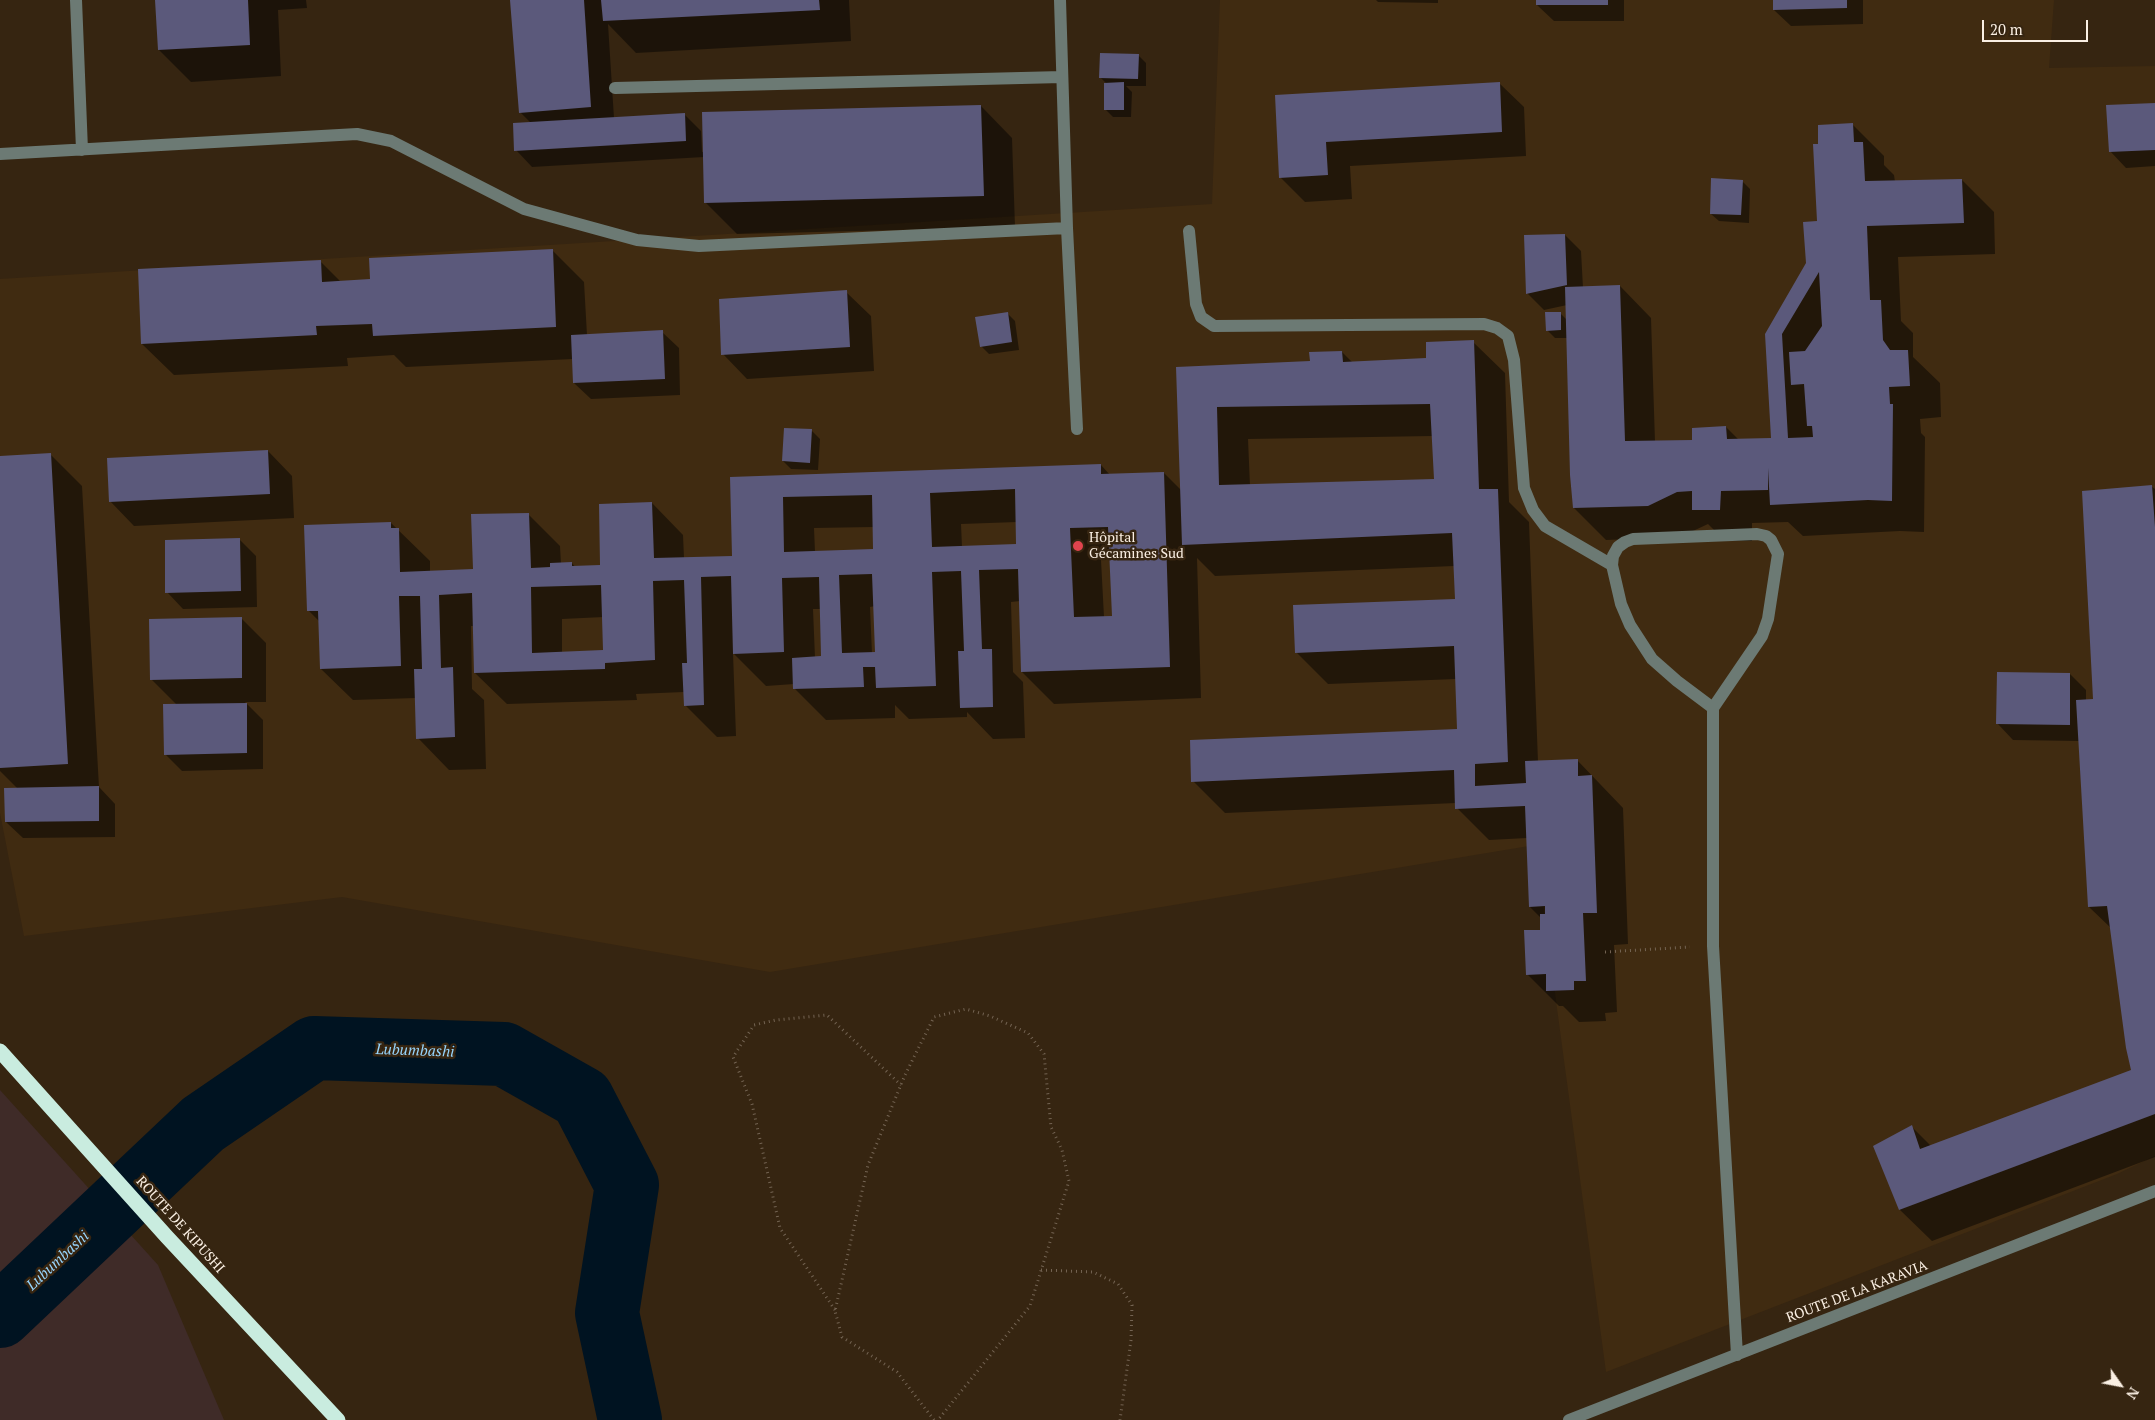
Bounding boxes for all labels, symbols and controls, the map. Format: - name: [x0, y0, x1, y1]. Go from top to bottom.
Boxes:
- scale bar: [1985, 10, 2091, 42]
- text: 20 m: [1990, 19, 2023, 39]
- place label: Hôpital Gécamines Sud: [1089, 530, 1184, 562]
- marker: Hôpital Gécamines Sud: [1071, 539, 1085, 553]
- water label: Lubumbashi: [375, 1041, 455, 1061]
- street label: ROUTE DE KIPUSHI: [132, 1173, 228, 1277]
- water label: Lubumbashi: [23, 1228, 93, 1294]
- street label: ROUTE DE LA KARAVIA: [1784, 1257, 1930, 1327]
- north arrow: [2095, 1360, 2145, 1410]
- text: N: [2122, 1384, 2144, 1403]

